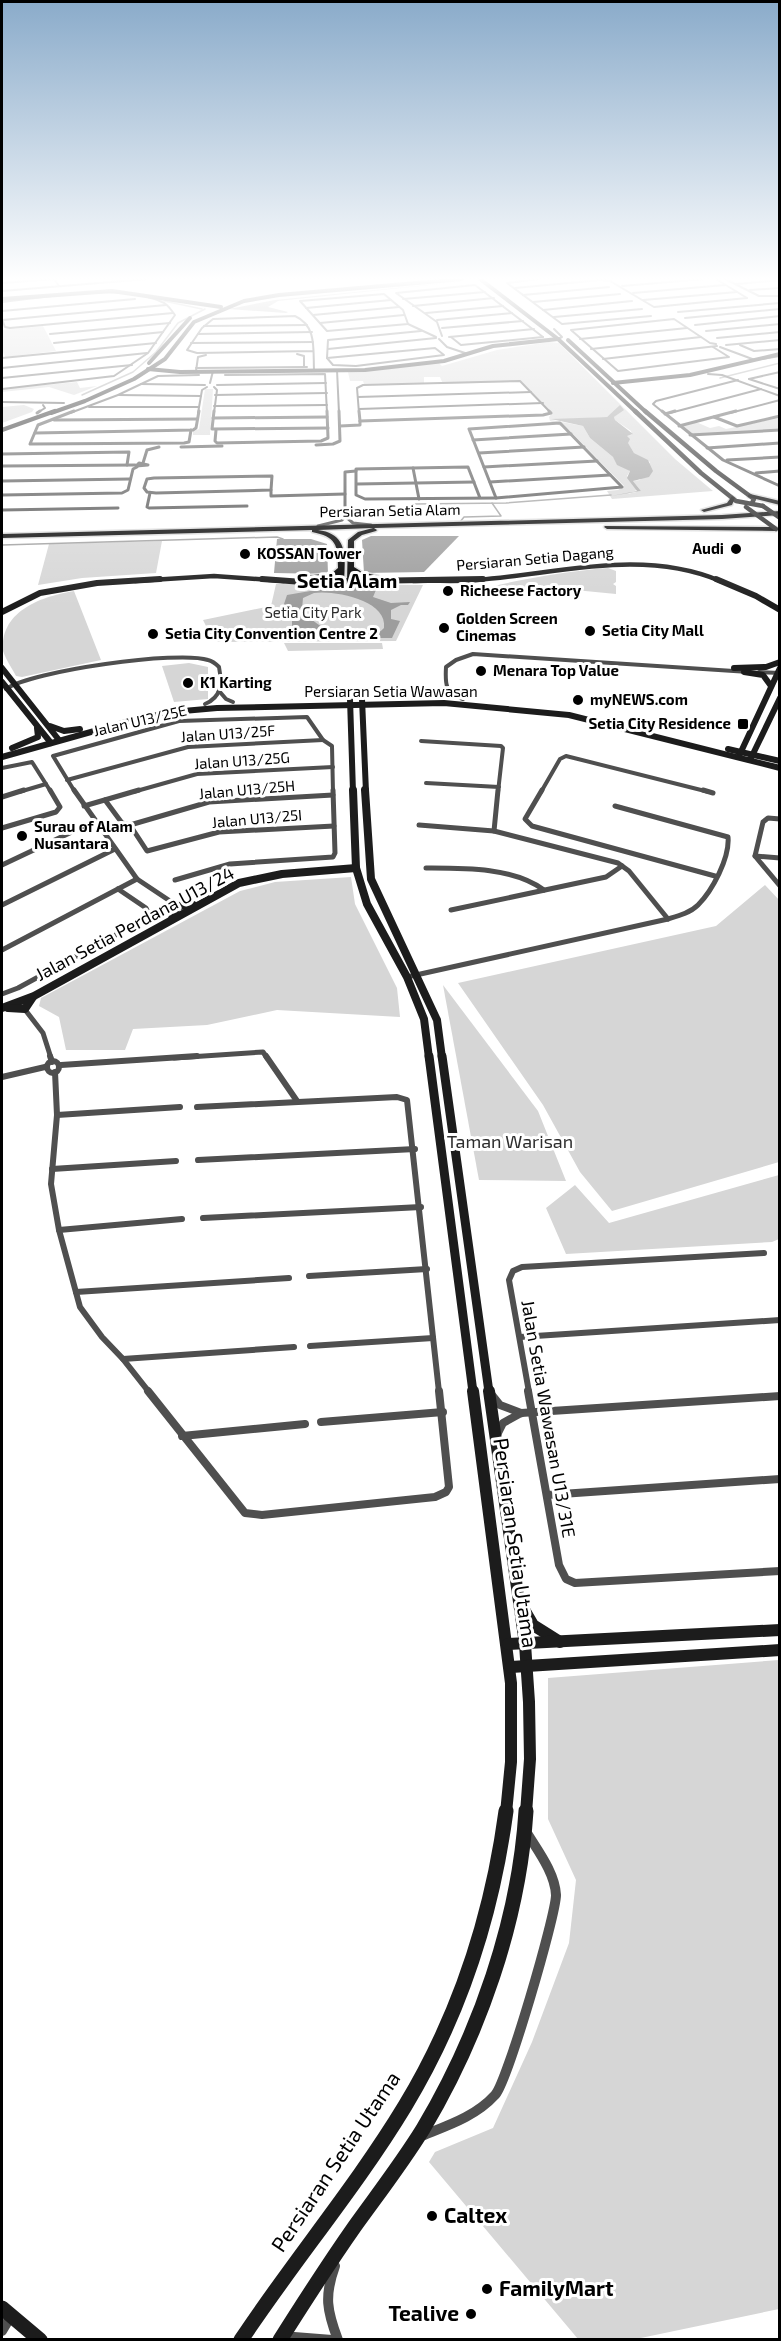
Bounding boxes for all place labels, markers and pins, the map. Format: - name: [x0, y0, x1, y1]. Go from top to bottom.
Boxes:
- place label: Audi: [692, 539, 724, 557]
- marker: Audi: [729, 542, 743, 556]
- place label: KOSSAN Tower: [257, 544, 362, 562]
- marker: KOSSAN Tower: [238, 547, 252, 561]
- place label: Richeese Factory: [460, 581, 582, 600]
- marker: Richeese Factory: [441, 584, 455, 598]
- place label: Golden Screen Cinemas: [456, 609, 558, 644]
- marker: Golden Screen Cinemas: [437, 621, 451, 635]
- place label: Setia City Mall: [602, 621, 704, 640]
- place label: Setia City Convention Centre 2: [165, 624, 378, 643]
- marker: Setia City Mall: [583, 624, 597, 638]
- marker: Setia City Convention Centre 2: [146, 627, 160, 641]
- place label: Menara Top Value: [493, 661, 619, 679]
- marker: Menara Top Value: [474, 664, 488, 678]
- place label: K1 Karting: [200, 673, 272, 691]
- marker: K1 Karting: [181, 676, 195, 690]
- place label: myNEWS.com: [590, 690, 688, 709]
- marker: myNEWS.com: [571, 693, 585, 707]
- place label: Setia City Residence: [589, 714, 731, 733]
- marker: Setia City Residence: [736, 717, 750, 731]
- place label: Surau of Alam Nusantara: [34, 817, 133, 852]
- marker: Surau of Alam Nusantara: [15, 829, 29, 843]
- place label: Caltex: [444, 2202, 507, 2227]
- marker: Caltex: [425, 2209, 439, 2223]
- place label: FamilyMart: [499, 2275, 614, 2301]
- marker: FamilyMart: [480, 2282, 494, 2296]
- place label: Tealive: [388, 2300, 459, 2325]
- marker: Tealive: [464, 2307, 478, 2321]

